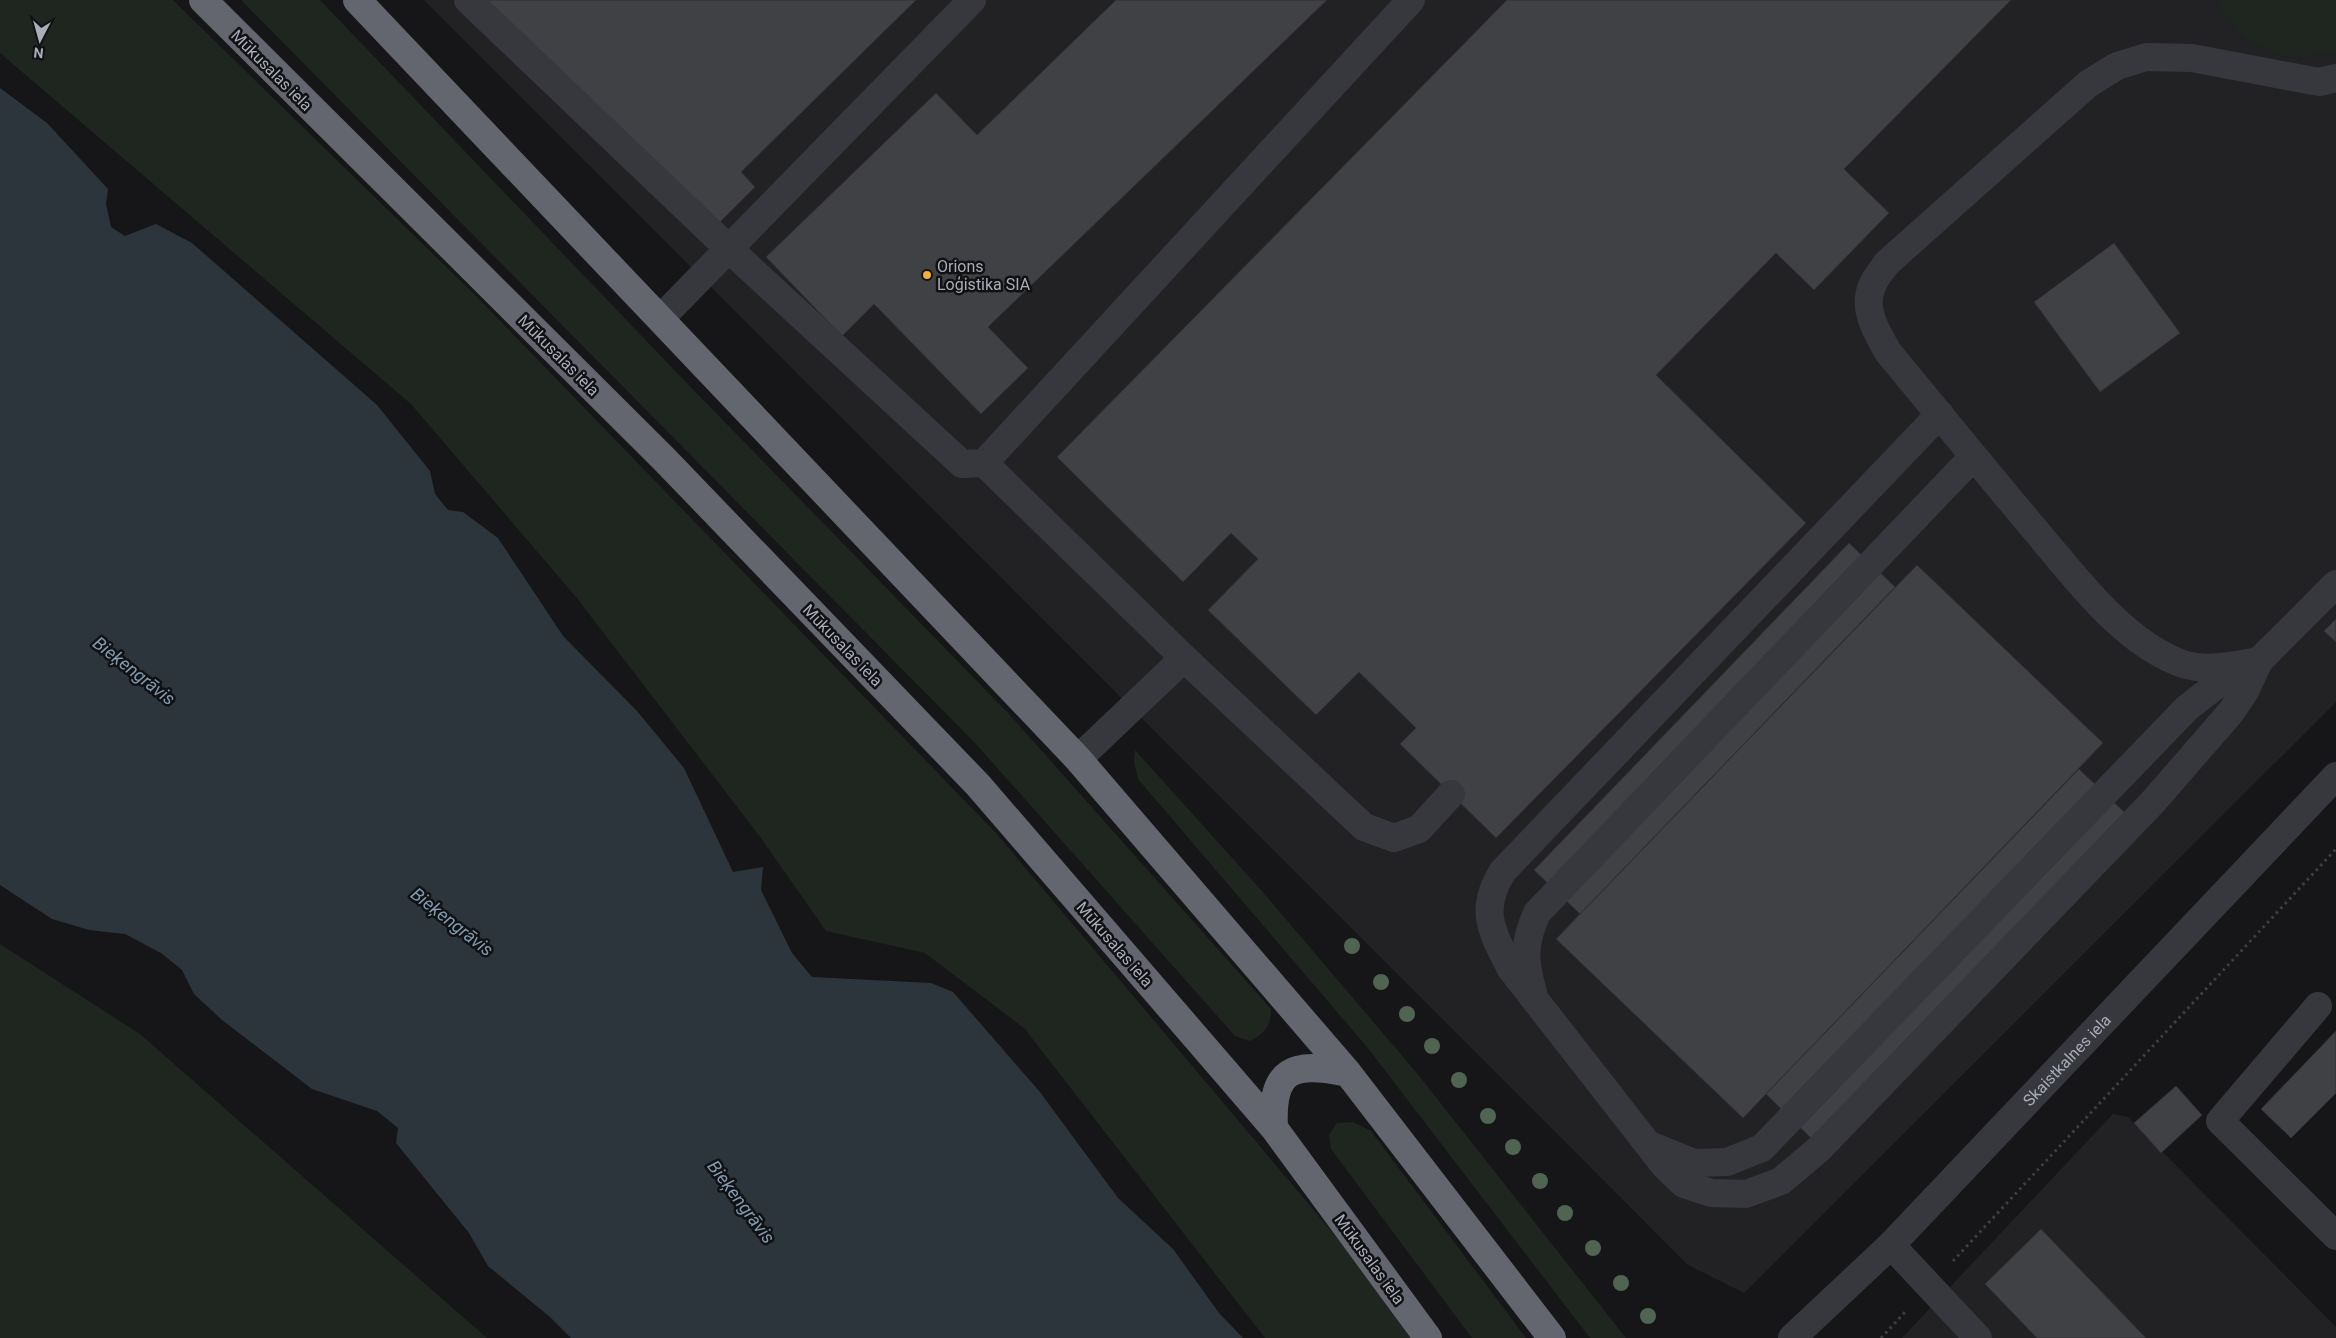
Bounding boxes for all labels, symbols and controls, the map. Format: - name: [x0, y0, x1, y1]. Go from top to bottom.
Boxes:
- north arrow: [15, 15, 65, 65]
- street label: Mūkusalas iela: [227, 26, 316, 115]
- text: N: [33, 44, 44, 61]
- place label: Orions Loģistika SIA: [937, 257, 1031, 294]
- marker: Orions Loģistika SIA: [921, 269, 933, 281]
- street label: Mūkusalas iela: [514, 311, 603, 400]
- street label: Mūkusalas iela: [799, 600, 886, 690]
- water label: Bieķengrāvis: [88, 632, 180, 710]
- water label: Bieķengrāvis: [406, 883, 498, 961]
- street label: Mūkusalas iela: [1073, 898, 1157, 991]
- street label: Skaistkalnes iela: [2019, 1011, 2115, 1110]
- water label: Bieķengrāvis: [703, 1156, 779, 1248]
- street label: Mūkusalas iela: [1331, 1211, 1409, 1308]

